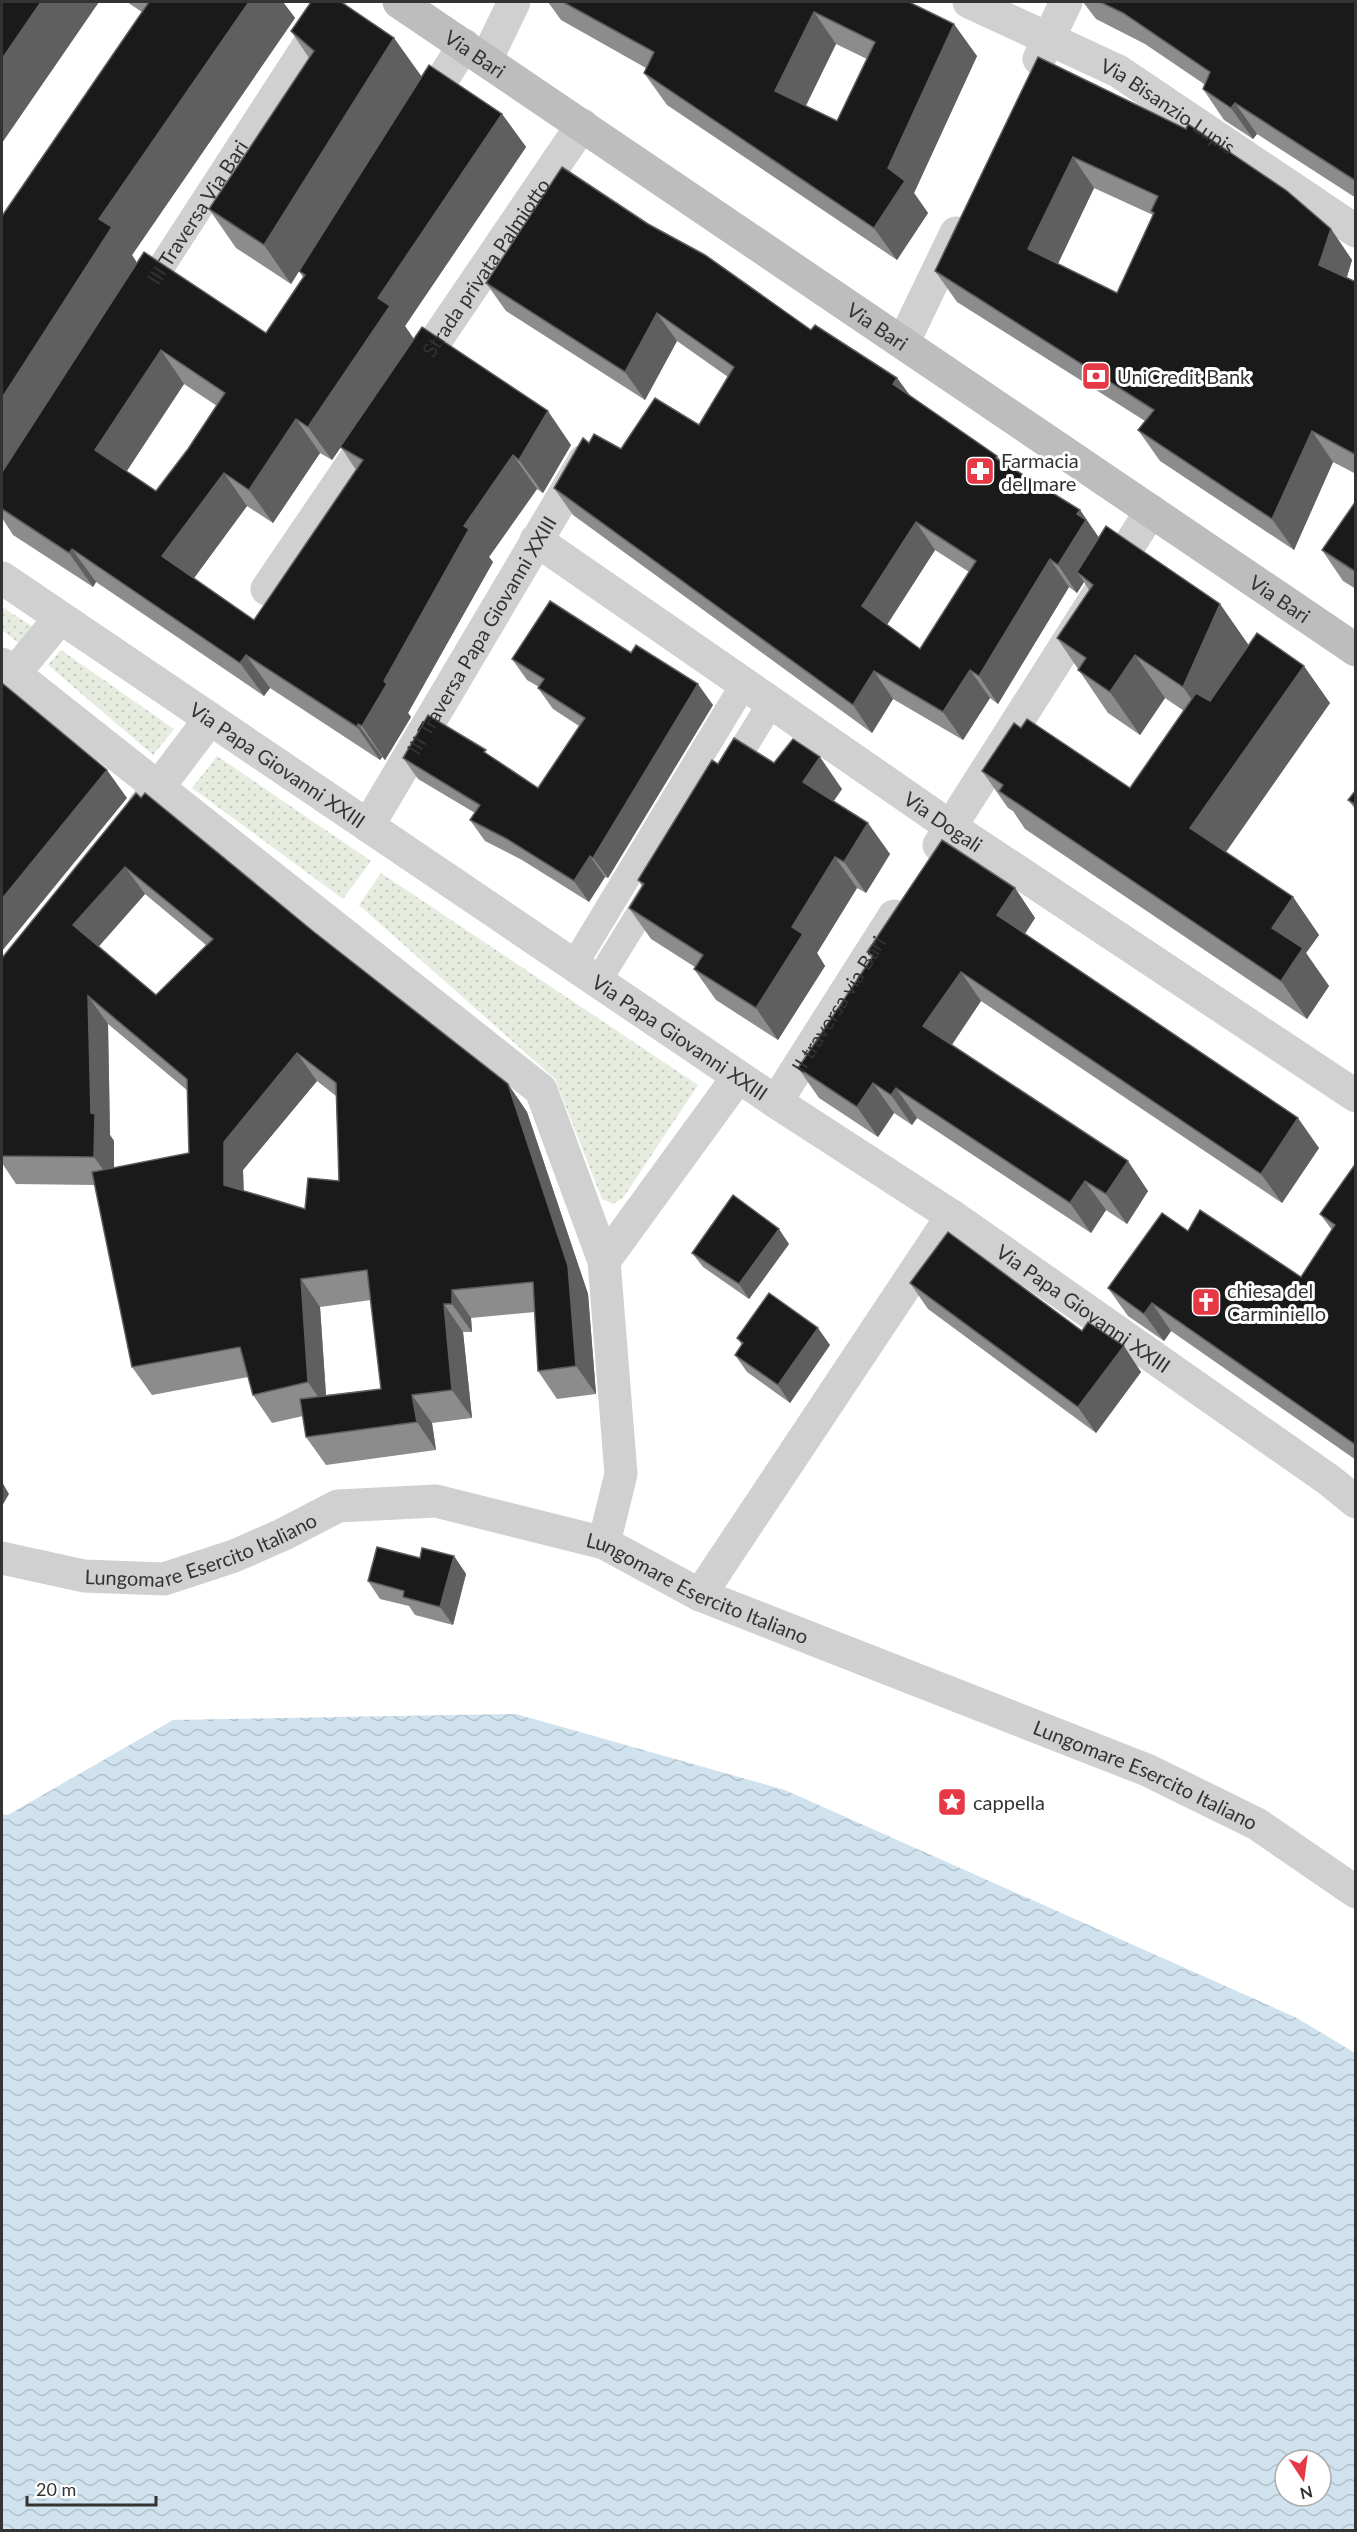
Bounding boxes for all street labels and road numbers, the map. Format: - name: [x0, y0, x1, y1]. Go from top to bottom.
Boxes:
- street label: Via Bari: [440, 25, 510, 83]
- street label: Via Bisanzio Lupis: [1097, 53, 1240, 159]
- street label: III Traversa Via Bari: [141, 135, 252, 289]
- street label: Strada privata Palmiotto: [416, 174, 554, 361]
- street label: Via Bari: [843, 297, 913, 355]
- street label: III Traversa Papa Giovanni XXIII: [401, 511, 561, 759]
- street label: Via Bari: [1245, 569, 1315, 628]
- street label: Via Papa Giovanni XXIII: [185, 697, 370, 833]
- street label: Via Dogali: [899, 786, 987, 857]
- street label: II traversa via Bari: [786, 932, 890, 1077]
- street label: Via Papa Giovanni XXIII: [588, 969, 773, 1105]
- street label: Via Papa Giovanni XXIII: [992, 1239, 1175, 1377]
- street label: Lungomare Esercito Italiano: [84, 1507, 321, 1591]
- street label: Lungomare Esercito Italiano: [584, 1527, 812, 1648]
- street label: Lungomare Esercito Italiano: [1030, 1715, 1261, 1834]

